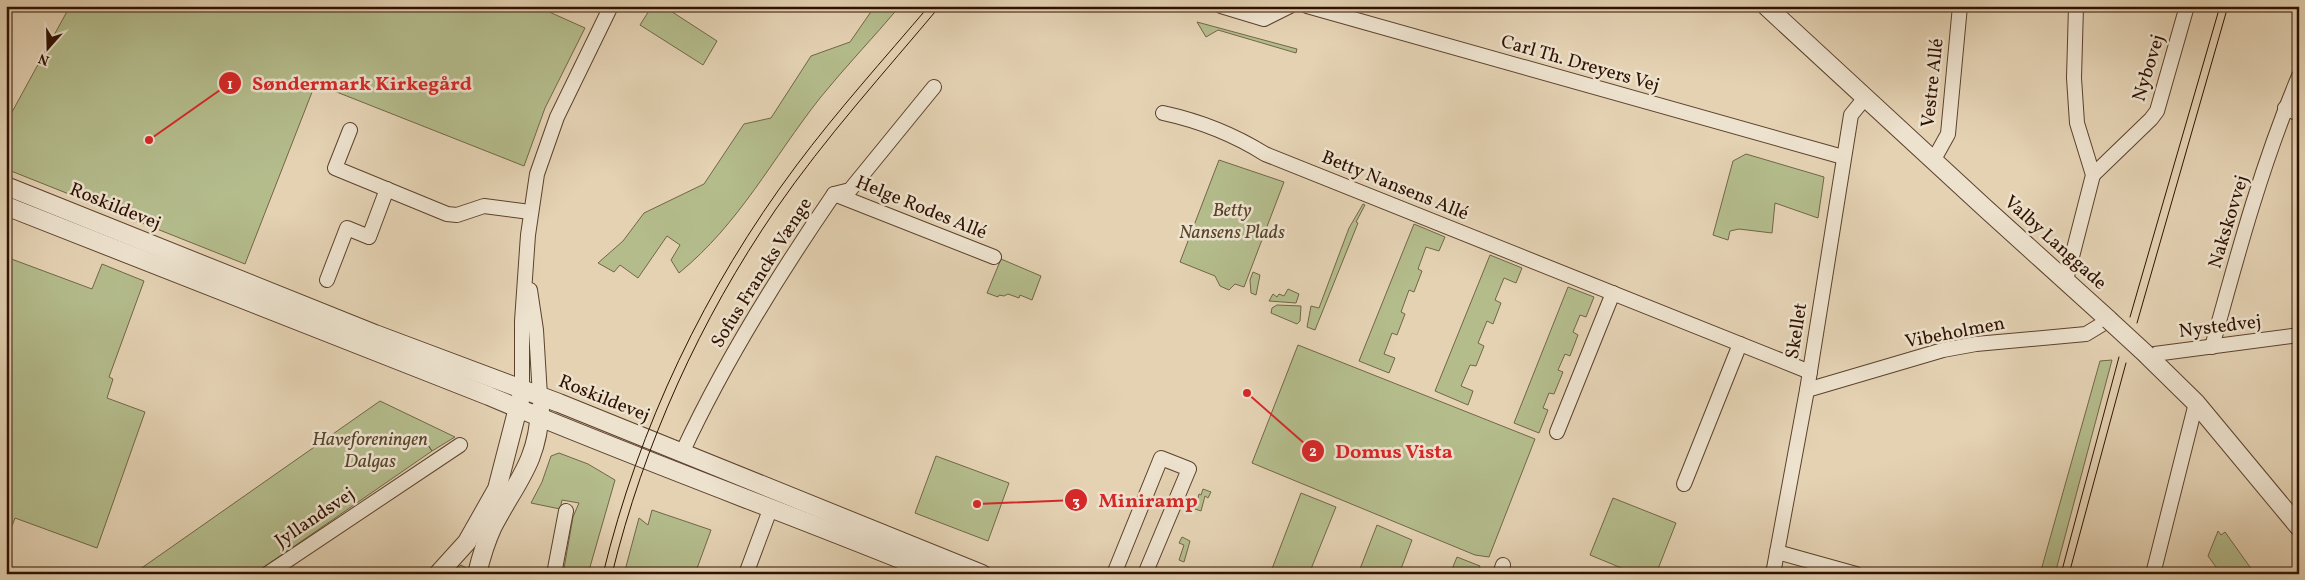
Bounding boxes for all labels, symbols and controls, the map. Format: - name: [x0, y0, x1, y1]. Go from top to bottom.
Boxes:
- north arrow: [22, 22, 72, 72]
- street label: Carl Th. Dreyers Vej: [1498, 29, 1662, 99]
- street label: Nybovej: [2126, 31, 2172, 105]
- street label: Vestre Allé: [1915, 37, 1951, 129]
- text: N: [36, 48, 52, 69]
- callout: Søndermark Kirkegård: [217, 66, 482, 101]
- text: Søndermark Kirkegård: [252, 71, 472, 99]
- text: 1: [227, 75, 233, 96]
- street label: Betty Nansens Allé: [1318, 145, 1472, 227]
- street label: Helge Rodes Allé: [851, 170, 991, 246]
- street label: Nakskovvej: [2202, 172, 2256, 272]
- street label: Roskildevej: [65, 177, 165, 237]
- street label: Valby Langgade: [1998, 190, 2112, 296]
- street label: Sofus Francks Vænge: [705, 193, 819, 353]
- park label: Betty Nansens Plads: [1179, 198, 1285, 246]
- street label: Skellet: [1780, 301, 1814, 361]
- street label: Nystedvej: [2177, 309, 2263, 345]
- street label: Vibeholmen: [1903, 311, 2007, 355]
- street label: Roskildevej: [554, 369, 654, 429]
- park label: Haveforeningen Dalgas: [312, 427, 428, 475]
- callout: Domus Vista: [1300, 434, 1463, 469]
- text: Domus Vista: [1335, 439, 1453, 467]
- text: 2: [1309, 442, 1317, 463]
- street label: Jyllandsvej: [270, 482, 360, 554]
- callout: Miniramp: [1064, 483, 1208, 518]
- text: Miniramp: [1099, 488, 1198, 516]
- text: 3: [1072, 492, 1080, 513]

